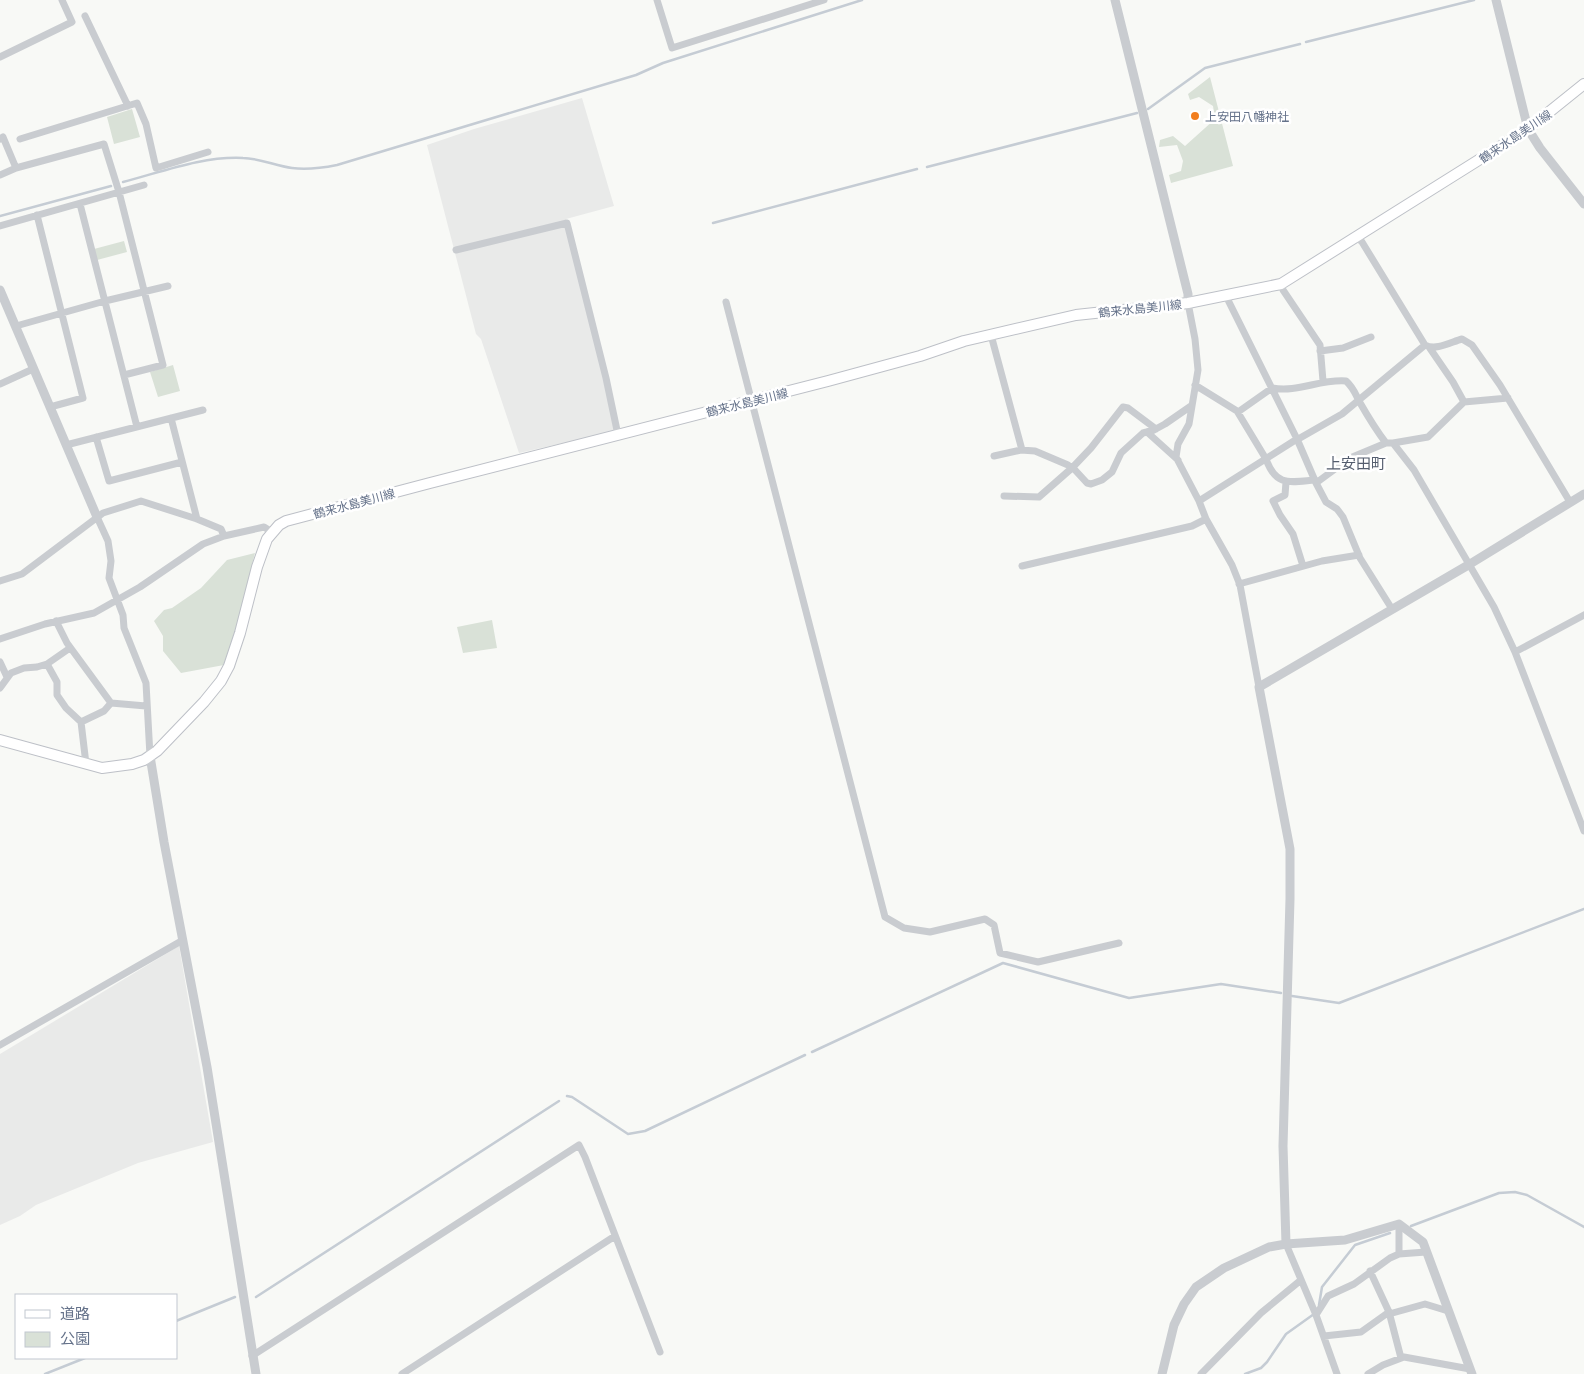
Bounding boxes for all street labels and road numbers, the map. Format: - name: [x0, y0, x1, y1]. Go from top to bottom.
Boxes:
- street label: 鶴来水島美川線: [1476, 107, 1554, 165]
- street label: 鶴来水島美川線: [1097, 297, 1183, 319]
- street label: 鶴来水島美川線: [705, 385, 789, 419]
- street label: 鶴来水島美川線: [312, 485, 396, 521]

